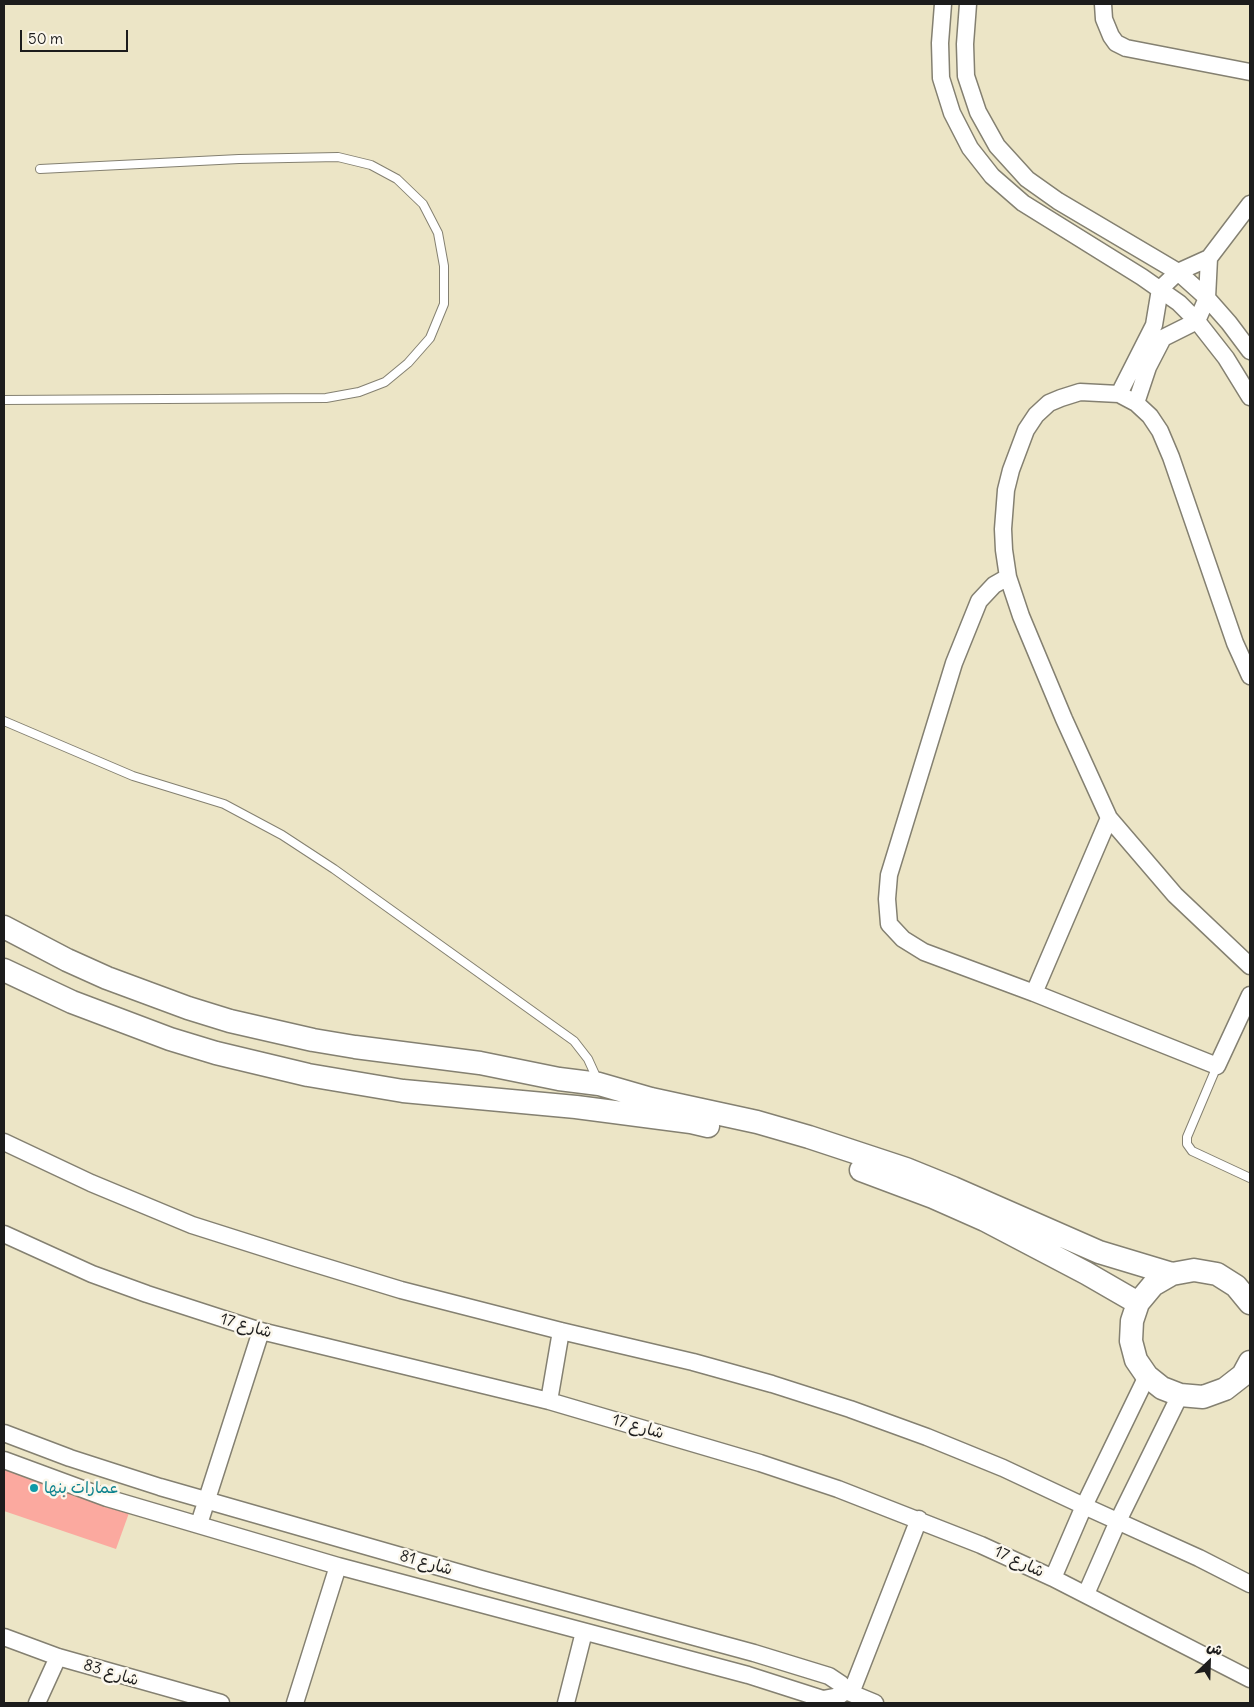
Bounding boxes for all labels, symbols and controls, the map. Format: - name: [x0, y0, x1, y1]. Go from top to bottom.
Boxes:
- scale bar: [22, 20, 130, 52]
- text: 50 m: [28, 29, 63, 48]
- street label: شارع 17: [218, 1310, 274, 1342]
- street label: شارع 17: [610, 1411, 666, 1443]
- place label: عمارات بنها: [44, 1478, 119, 1498]
- marker: عمارات بنها: [28, 1482, 40, 1494]
- street label: شارع 17: [991, 1542, 1047, 1582]
- street label: شارع 81: [397, 1546, 455, 1580]
- north arrow: [1184, 1637, 1234, 1687]
- text: ش: [1204, 1637, 1226, 1660]
- street label: شارع 83: [81, 1656, 141, 1690]

